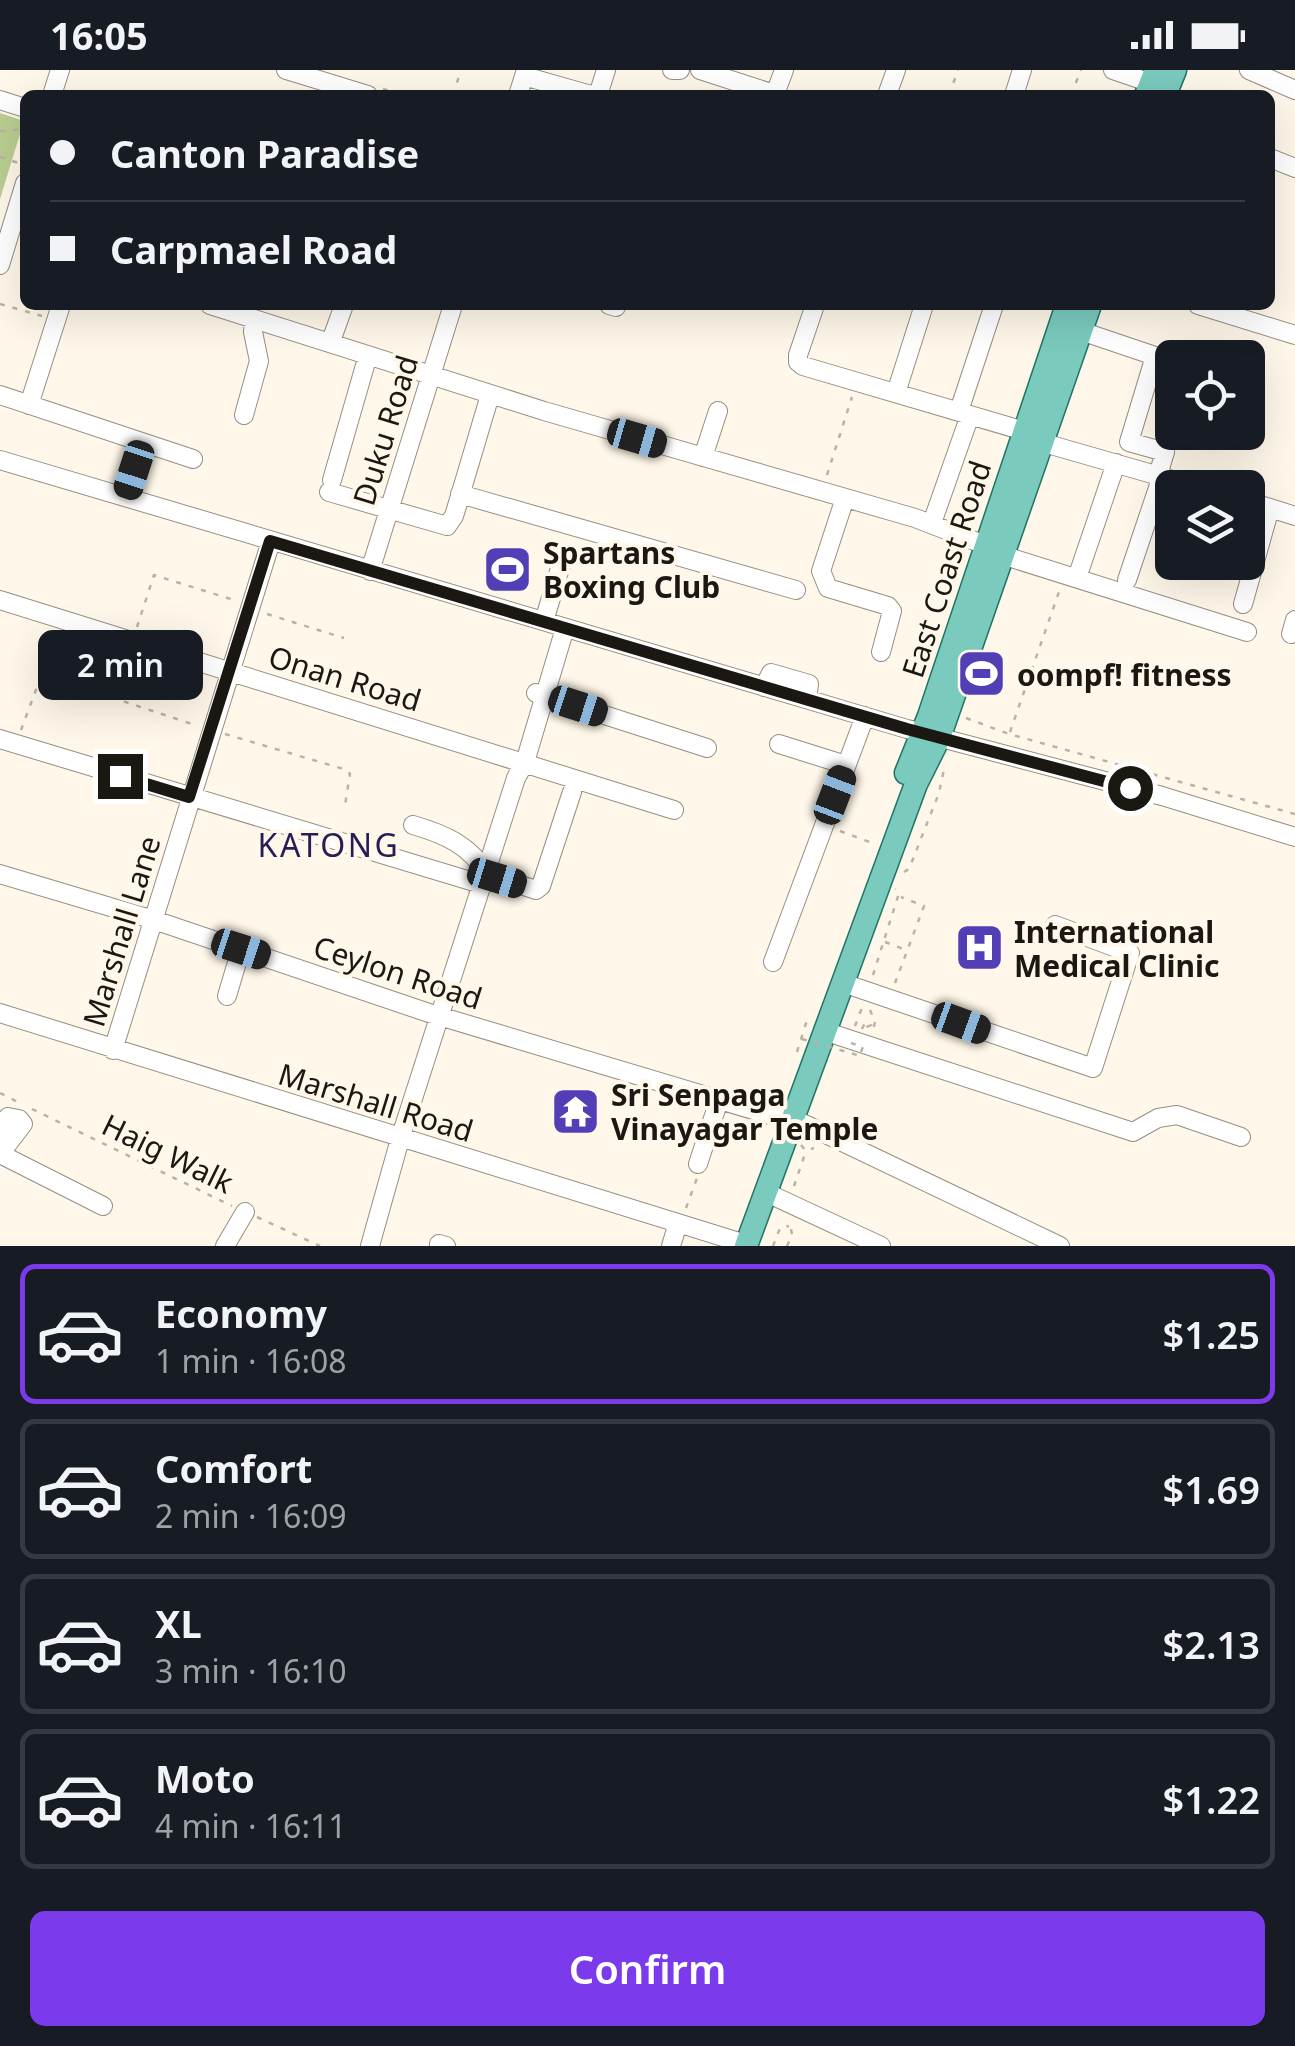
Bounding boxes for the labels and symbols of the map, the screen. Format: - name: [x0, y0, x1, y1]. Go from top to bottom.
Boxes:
- street label: Duku Road: [343, 350, 427, 510]
- car: [604, 415, 670, 461]
- car: [110, 437, 158, 503]
- street label: East Coast Road: [892, 455, 1000, 683]
- place label: Spartans Boxing Club: [543, 532, 720, 607]
- sports icon: Spartans Boxing Club: [482, 543, 534, 595]
- callout: 2 min: [38, 631, 202, 701]
- street label: Onan Road: [264, 635, 426, 721]
- sports icon: oompf! fitness: [956, 648, 1008, 700]
- place label: oompf! fitness: [1017, 654, 1232, 695]
- car: [545, 682, 611, 730]
- route end: [98, 754, 143, 799]
- car: [810, 762, 860, 828]
- route start: [1108, 766, 1153, 811]
- district label: KATONG: [258, 823, 400, 866]
- street label: Marshall Lane: [73, 831, 169, 1031]
- car: [464, 855, 530, 901]
- place label: International Medical Clinic: [1014, 911, 1219, 986]
- hospital icon: International Medical Clinic: [953, 922, 1005, 974]
- car: [208, 925, 274, 973]
- street label: Ceylon Road: [308, 925, 488, 1019]
- car: [928, 999, 994, 1047]
- street label: Marshall Road: [274, 1053, 478, 1151]
- place label: Sri Senpaga Vinayagar Temple: [611, 1074, 878, 1149]
- temple icon: Sri Senpaga Vinayagar Temple: [550, 1085, 602, 1137]
- street label: Haig Walk: [96, 1104, 240, 1202]

